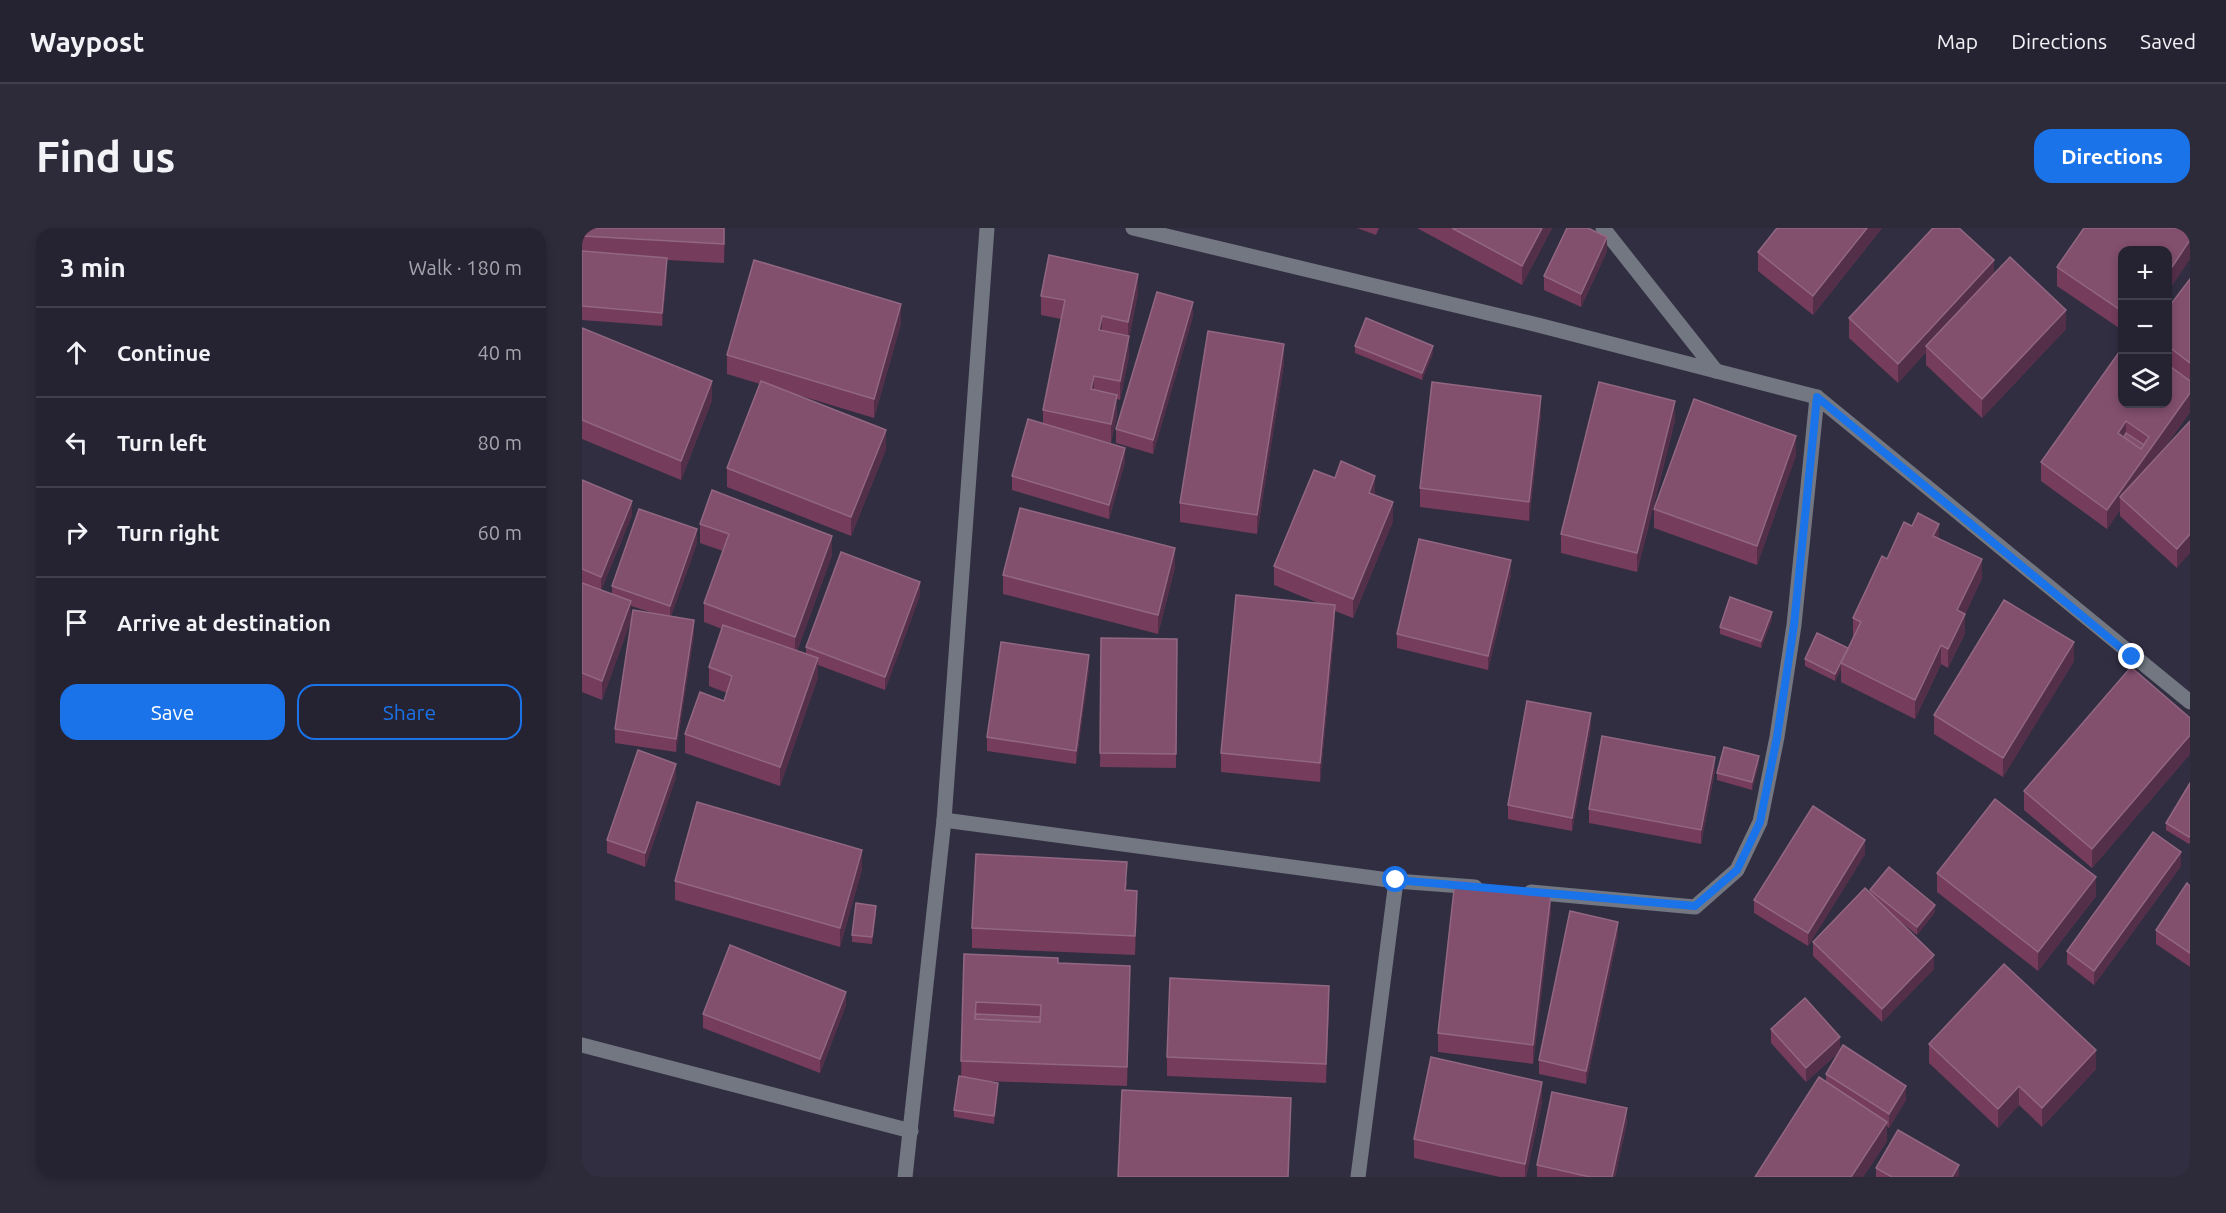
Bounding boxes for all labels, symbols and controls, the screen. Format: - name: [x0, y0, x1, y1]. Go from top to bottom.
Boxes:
- text: Waypost: [30, 26, 144, 57]
- text: Map: [1937, 29, 1978, 53]
- text: Directions: [2011, 29, 2107, 53]
- text: Saved: [2140, 29, 2196, 53]
- button: Directions: [2034, 129, 2190, 183]
- text: Find us: [36, 133, 175, 180]
- map controls: [2118, 246, 2172, 408]
- button: +: [2118, 246, 2172, 300]
- text: 3 min: [60, 253, 126, 282]
- text: Walk · 180 m: [409, 256, 522, 279]
- button: −: [2118, 300, 2172, 354]
- icon: ahead: [60, 336, 93, 369]
- text: Continue: [117, 340, 211, 365]
- text: 40 m: [478, 341, 522, 364]
- button: layers: [2118, 354, 2172, 408]
- icon: left: [60, 426, 93, 459]
- text: Turn left: [117, 430, 207, 455]
- text: 80 m: [478, 431, 522, 454]
- icon: right: [60, 516, 93, 549]
- text: Turn right: [117, 520, 219, 545]
- text: 60 m: [478, 521, 522, 544]
- icon: arrive: [60, 606, 93, 639]
- text: Arrive at destination: [117, 610, 331, 635]
- route end: [2118, 643, 2144, 669]
- button: Save: [60, 684, 285, 740]
- button: Share: [297, 684, 522, 740]
- route start: [1382, 866, 1408, 892]

